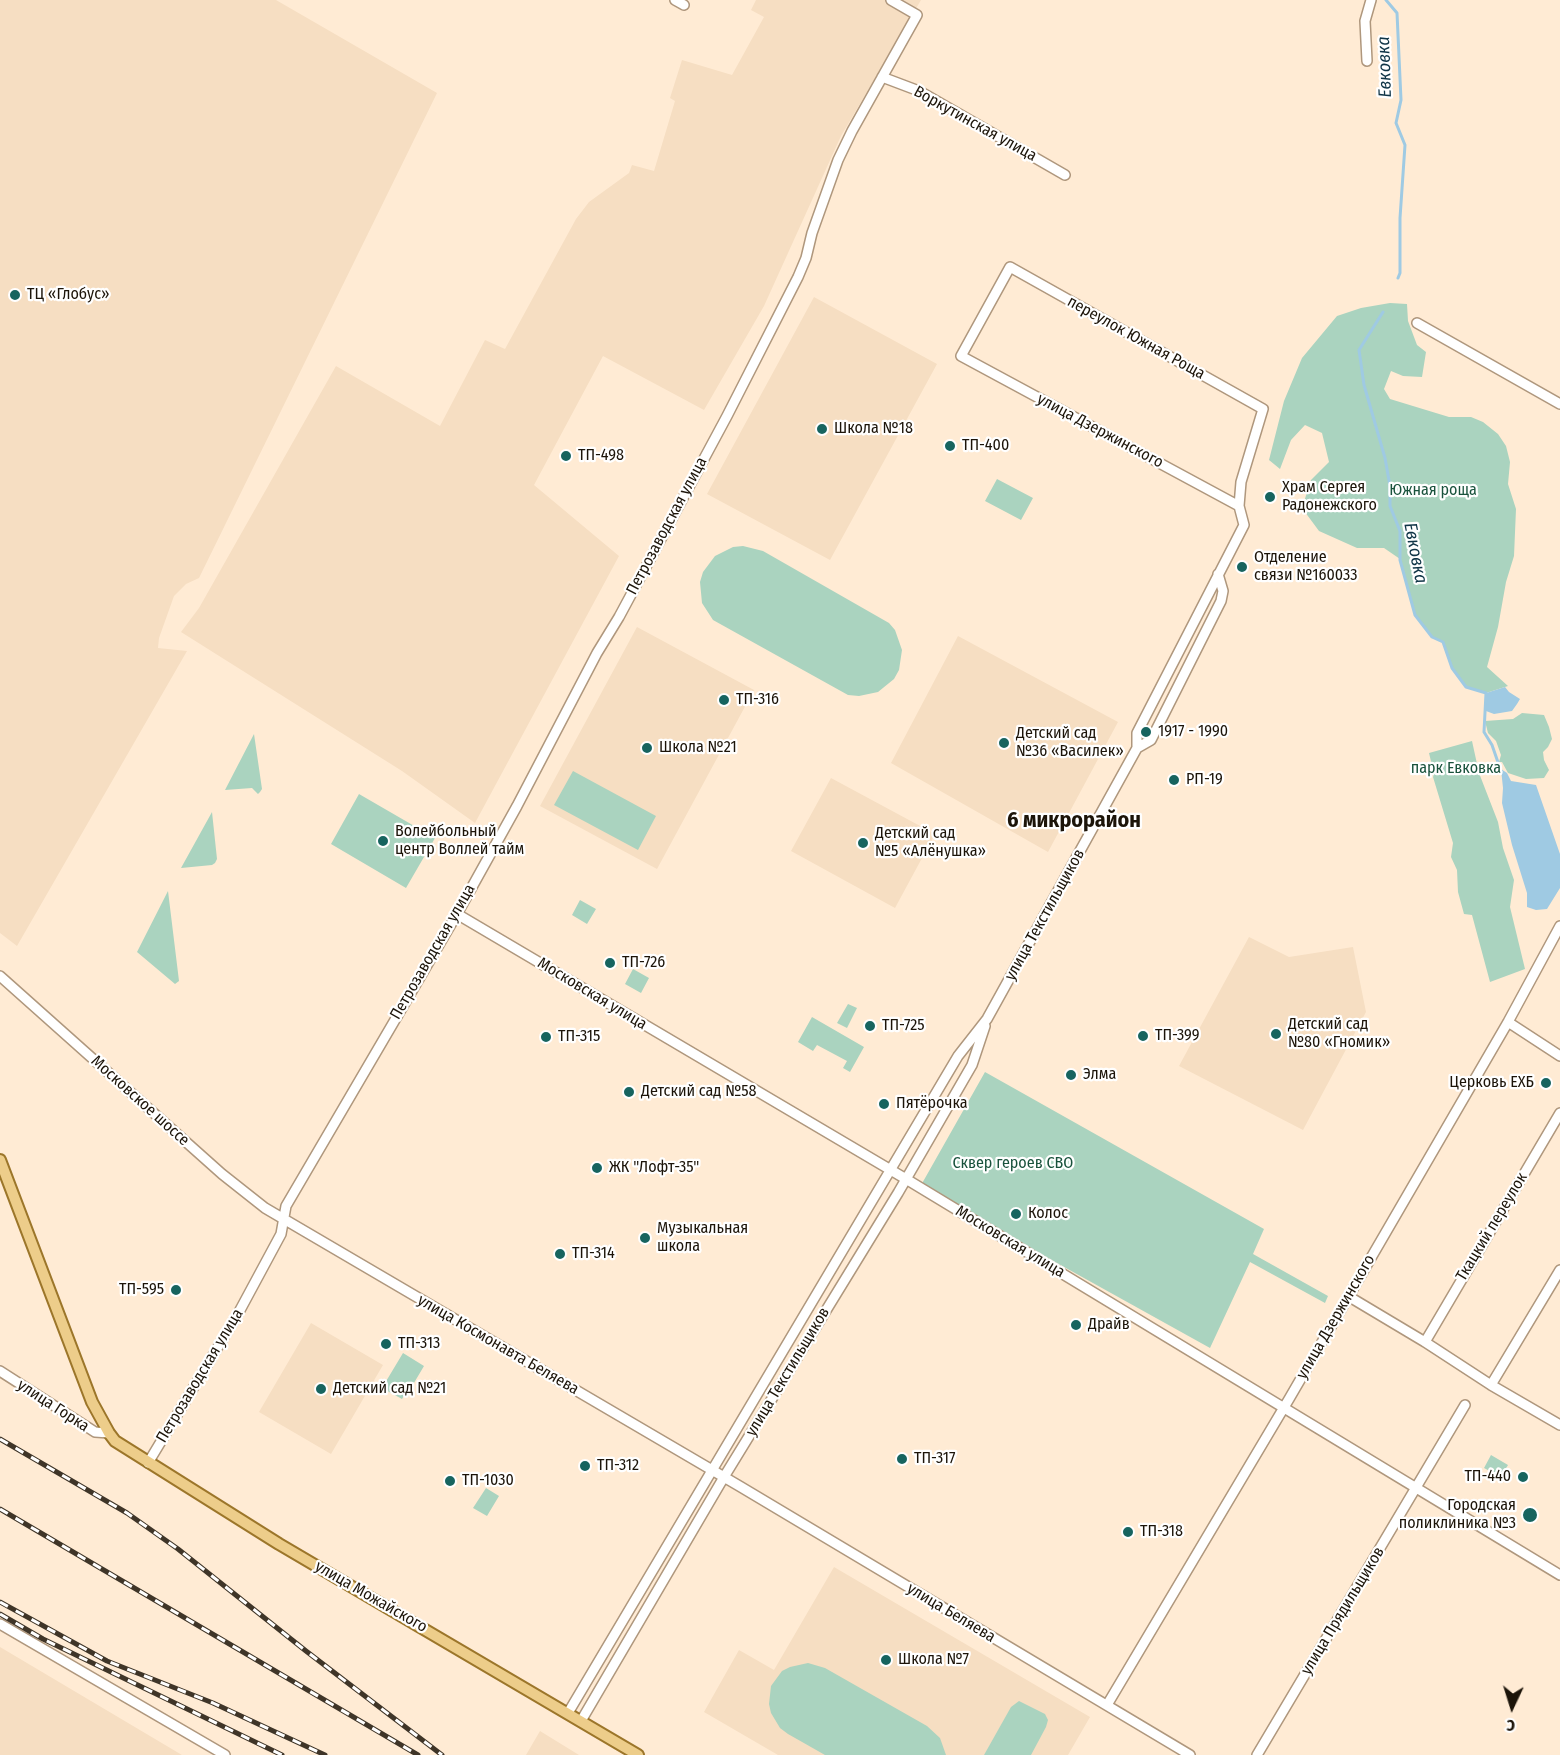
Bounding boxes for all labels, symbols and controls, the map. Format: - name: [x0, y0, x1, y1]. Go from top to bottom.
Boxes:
- water label: Евковка: [1373, 36, 1397, 98]
- street label: Воркутинская улица: [910, 82, 1040, 166]
- place label: ТЦ «Глобус»: [27, 285, 110, 305]
- marker: ТЦ «Глобус»: [8, 288, 22, 302]
- street label: переулок Южная Роща: [1064, 292, 1208, 384]
- street label: улица Дзержинского: [1034, 390, 1166, 472]
- place label: Школа №18: [834, 419, 913, 439]
- marker: Школа №18: [815, 422, 829, 436]
- place label: ТП-400: [962, 436, 1009, 456]
- marker: ТП-400: [943, 439, 957, 453]
- place label: ТП-498: [578, 446, 624, 466]
- marker: ТП-498: [559, 449, 573, 463]
- street label: Петрозаводская улица: [623, 454, 711, 598]
- place label: Храм Сергея Радонежского: [1282, 478, 1377, 516]
- park label: Южная роща: [1389, 481, 1477, 501]
- marker: Храм Сергея Радонежского: [1263, 490, 1277, 504]
- water label: Евковка: [1399, 521, 1431, 585]
- place label: Отделение связи №160033: [1254, 548, 1357, 586]
- marker: Отделение связи №160033: [1235, 560, 1249, 574]
- place label: ТП-316: [736, 690, 779, 710]
- marker: ТП-316: [717, 693, 731, 707]
- place label: 1917 - 1990: [1158, 722, 1228, 742]
- place label: Детский сад №36 «Василек»: [1016, 724, 1124, 762]
- marker: 1917 - 1990: [1139, 725, 1153, 739]
- marker: Детский сад №36 «Василек»: [997, 736, 1011, 750]
- place label: Школа №21: [659, 738, 737, 758]
- marker: Школа №21: [640, 741, 654, 755]
- park label: парк Евковка: [1411, 759, 1501, 779]
- place label: РП-19: [1186, 770, 1223, 790]
- marker: РП-19: [1167, 773, 1181, 787]
- district label: 6 микрорайон: [1007, 808, 1141, 834]
- place label: Волейбольный центр Воллей тайм: [395, 822, 524, 860]
- place label: Детский сад №5 «Алёнушка»: [875, 824, 986, 862]
- marker: Волейбольный центр Воллей тайм: [376, 834, 390, 848]
- marker: Детский сад №5 «Алёнушка»: [856, 836, 870, 850]
- street label: улица Текстильщиков: [1001, 846, 1089, 984]
- street label: Петрозаводская улица: [386, 881, 480, 1023]
- place label: ТП-726: [622, 953, 665, 973]
- street label: Московская улица: [534, 954, 650, 1034]
- marker: ТП-726: [603, 956, 617, 970]
- place label: Детский сад №80 «Гномик»: [1288, 1015, 1390, 1053]
- place label: ТП-725: [882, 1016, 925, 1036]
- marker: ТП-725: [863, 1019, 877, 1033]
- place label: ТП-399: [1155, 1026, 1200, 1046]
- place label: ТП-315: [558, 1027, 600, 1047]
- marker: Детский сад №80 «Гномик»: [1269, 1027, 1283, 1041]
- marker: ТП-399: [1136, 1029, 1150, 1043]
- marker: ТП-315: [539, 1030, 553, 1044]
- street label: Московское шоссе: [87, 1052, 193, 1150]
- place label: Элма: [1083, 1065, 1116, 1085]
- marker: Элма: [1064, 1068, 1078, 1082]
- place label: Церковь ЕХБ: [1449, 1073, 1534, 1093]
- marker: Церковь ЕХБ: [1539, 1076, 1553, 1090]
- place label: Детский сад №58: [641, 1082, 757, 1102]
- marker: Детский сад №58: [622, 1085, 636, 1099]
- place label: Пятёрочка: [896, 1094, 968, 1114]
- marker: Пятёрочка: [877, 1097, 891, 1111]
- park label: Сквер героев СВО: [953, 1154, 1073, 1174]
- place label: ЖК "Лофт-35": [609, 1158, 699, 1178]
- marker: ЖК "Лофт-35": [590, 1161, 604, 1175]
- street label: Ткацкий переулок: [1452, 1169, 1532, 1285]
- street label: Московская улица: [952, 1202, 1068, 1282]
- place label: Колос: [1028, 1204, 1068, 1224]
- marker: Колос: [1009, 1207, 1023, 1221]
- place label: Музыкальная школа: [657, 1219, 748, 1257]
- marker: Музыкальная школа: [638, 1231, 652, 1245]
- place label: ТП-314: [572, 1244, 615, 1264]
- marker: ТП-314: [553, 1247, 567, 1261]
- street label: улица Дзержинского: [1293, 1251, 1379, 1383]
- place label: ТП-595: [119, 1280, 164, 1300]
- marker: ТП-595: [169, 1283, 183, 1297]
- street label: улица Космонавта Беляева: [414, 1291, 582, 1399]
- street label: улица Текстильщиков: [742, 1304, 834, 1440]
- street label: Петрозаводская улица: [152, 1305, 248, 1447]
- place label: Драйв: [1088, 1315, 1130, 1335]
- marker: Драйв: [1069, 1318, 1083, 1332]
- place label: ТП-313: [398, 1334, 440, 1354]
- marker: ТП-313: [379, 1337, 393, 1351]
- street label: улица Горка: [14, 1376, 92, 1436]
- place label: Детский сад №21: [333, 1379, 446, 1399]
- marker: Детский сад №21: [314, 1382, 328, 1396]
- place label: ТП-317: [914, 1449, 956, 1469]
- marker: ТП-317: [895, 1452, 909, 1466]
- place label: ТП-312: [597, 1456, 639, 1476]
- marker: ТП-312: [578, 1459, 592, 1473]
- place label: ТП-440: [1464, 1467, 1511, 1487]
- marker: ТП-440: [1516, 1470, 1530, 1484]
- place label: ТП-1030: [462, 1471, 514, 1491]
- marker: ТП-1030: [443, 1474, 457, 1488]
- place label: Городская поликлиника №3: [1399, 1496, 1516, 1534]
- marker: Городская поликлиника №3: [1521, 1506, 1539, 1524]
- place label: ТП-318: [1140, 1522, 1183, 1542]
- marker: ТП-318: [1121, 1525, 1135, 1539]
- street label: улица Прядильщиков: [1297, 1543, 1389, 1679]
- street label: улица Можайского: [311, 1557, 431, 1637]
- street label: улица Беляева: [903, 1579, 999, 1647]
- place label: Школа №7: [898, 1650, 969, 1670]
- marker: Школа №7: [879, 1653, 893, 1667]
- north arrow: [1482, 1677, 1542, 1737]
- text: С: [1506, 1716, 1516, 1735]

